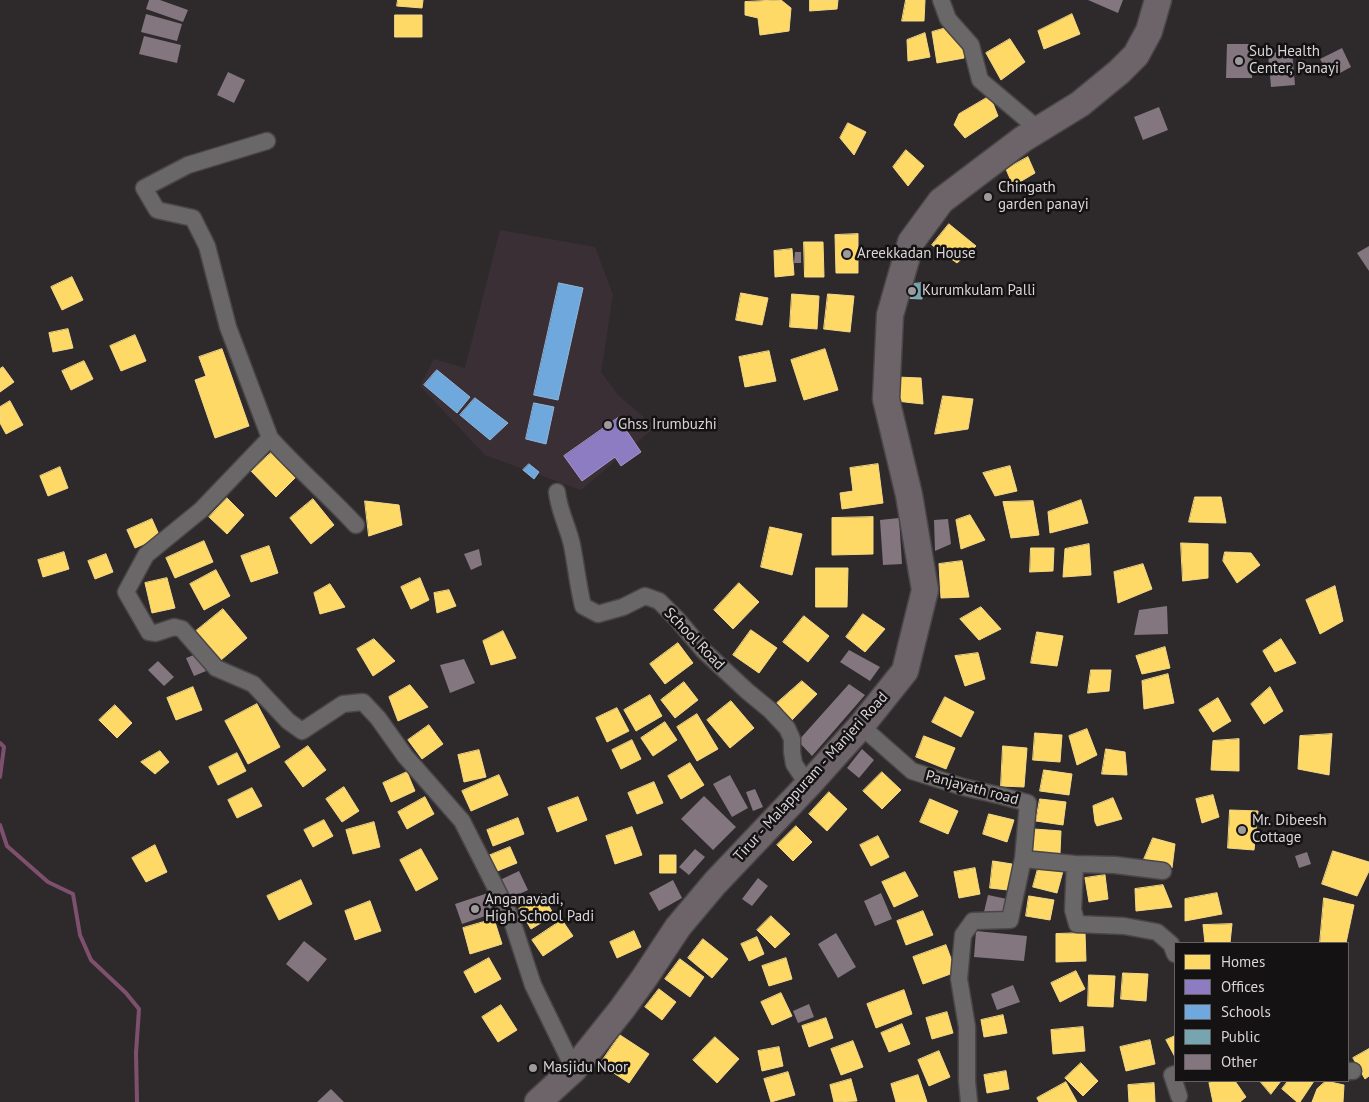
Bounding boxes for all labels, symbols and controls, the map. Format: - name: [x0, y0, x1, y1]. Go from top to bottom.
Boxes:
- place label: Sub Health Center, Panayi: [1249, 43, 1339, 78]
- marker: Sub Health Center, Panayi: [1233, 55, 1245, 67]
- place label: Chingath garden panayi: [998, 179, 1089, 214]
- marker: Chingath garden panayi: [982, 191, 994, 203]
- place label: Areekkadan House: [857, 245, 976, 263]
- marker: Areekkadan House: [841, 248, 853, 260]
- place label: Kurumkulam Palli: [922, 282, 1036, 300]
- marker: Kurumkulam Palli: [906, 285, 918, 297]
- place label: Ghss Irumbuzhi: [618, 416, 717, 434]
- marker: Ghss Irumbuzhi: [602, 419, 614, 431]
- street label: School Road: [660, 604, 728, 674]
- street label: Tirur - Malappuram - Manjeri Road: [730, 689, 892, 865]
- street label: Panjayath road: [924, 767, 1020, 809]
- place label: Mr. Dibeesh Cottage: [1252, 812, 1327, 847]
- marker: Mr. Dibeesh Cottage: [1236, 824, 1248, 836]
- place label: Anganavadi, High School Padi: [485, 891, 594, 926]
- marker: Anganavadi, High School Padi: [469, 903, 481, 915]
- legend: [1174, 942, 1349, 1082]
- text: Homes: [1221, 952, 1265, 971]
- text: Offices: [1221, 977, 1265, 996]
- text: Schools: [1221, 1002, 1271, 1021]
- text: Public: [1221, 1027, 1260, 1046]
- text: Other: [1221, 1052, 1257, 1071]
- place label: Masjidu Noor: [543, 1059, 628, 1077]
- marker: Masjidu Noor: [527, 1062, 539, 1074]

